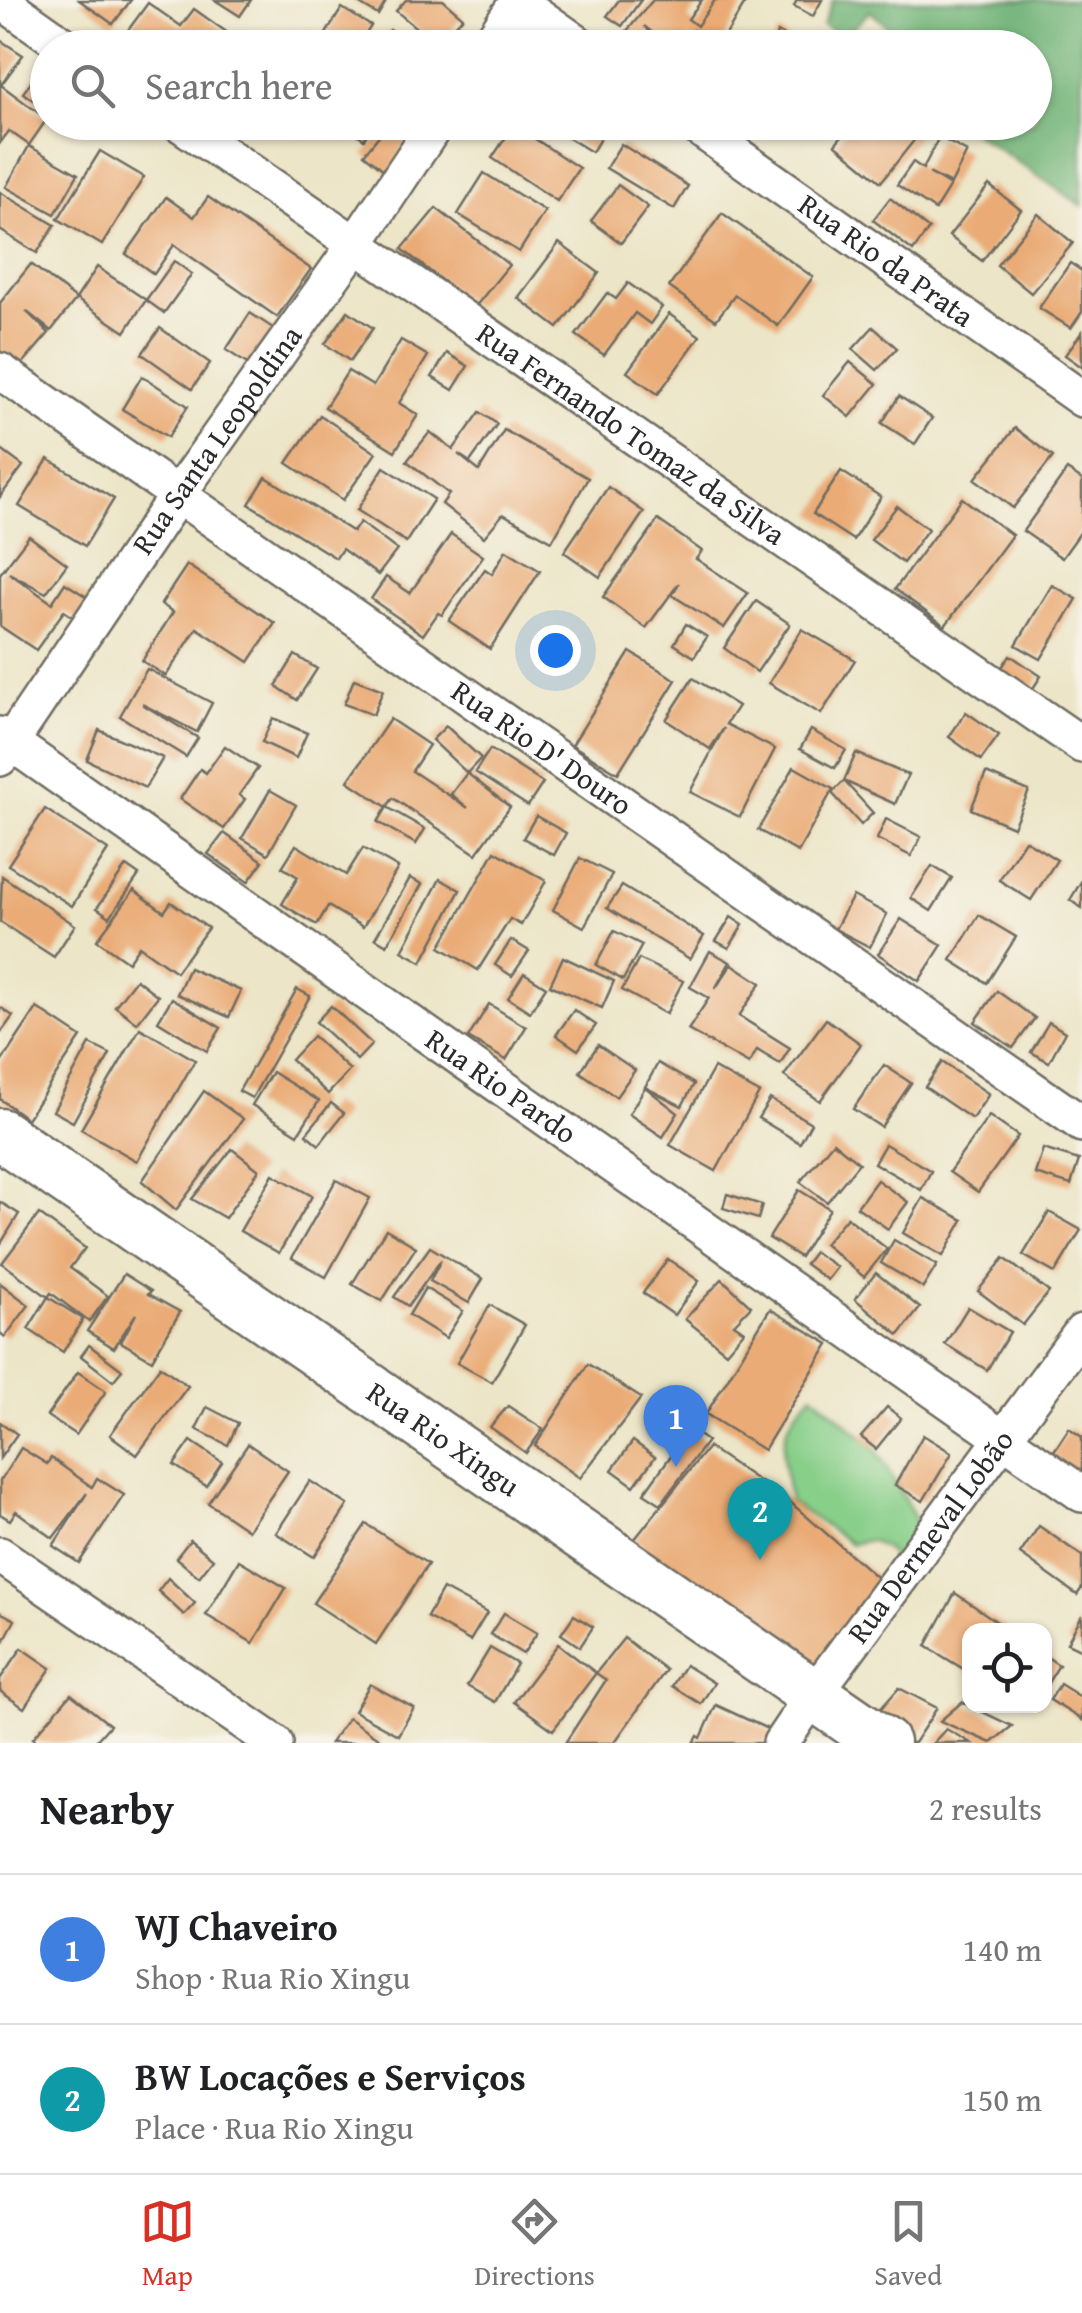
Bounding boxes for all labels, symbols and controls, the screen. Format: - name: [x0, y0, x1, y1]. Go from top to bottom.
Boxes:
- search box: [30, 30, 1052, 140]
- text: Search here: [145, 57, 333, 113]
- icon: search: [65, 58, 120, 113]
- street label: Rua Rio da Prata: [790, 182, 983, 337]
- street label: Rua Fernando Tomaz da Silva: [468, 311, 795, 555]
- street label: Rua Santa Leopoldina: [120, 316, 312, 563]
- your location: [530, 625, 581, 676]
- street label: Rua Rio D' Douro: [443, 669, 642, 826]
- street label: Rua Rio Pardo: [417, 1017, 586, 1154]
- street label: Rua Rio Xingu: [358, 1370, 530, 1507]
- pin: 1: [644, 1384, 708, 1467]
- street label: Rua Dermeval Lobão: [836, 1420, 1024, 1652]
- pin: 2: [728, 1478, 792, 1560]
- map controls: [962, 1623, 1052, 1713]
- button: locate: [962, 1623, 1052, 1713]
- text: Nearby: [40, 1778, 174, 1839]
- text: 2 results: [929, 1785, 1042, 1832]
- text: WJ Chaveiro: [135, 1898, 338, 1954]
- text: 1: [64, 1926, 81, 1973]
- text: 140 m: [963, 1926, 1042, 1973]
- text: Shop · Rua Rio Xingu: [135, 1954, 410, 2001]
- text: BW Locações e Serviços: [135, 2048, 526, 2104]
- text: 2: [64, 2076, 81, 2123]
- text: 150 m: [963, 2076, 1042, 2123]
- text: Place · Rua Rio Xingu: [135, 2104, 414, 2151]
- tab: Map: [140, 2194, 195, 2295]
- tab: Directions: [474, 2194, 595, 2295]
- tab: Saved: [874, 2194, 942, 2295]

